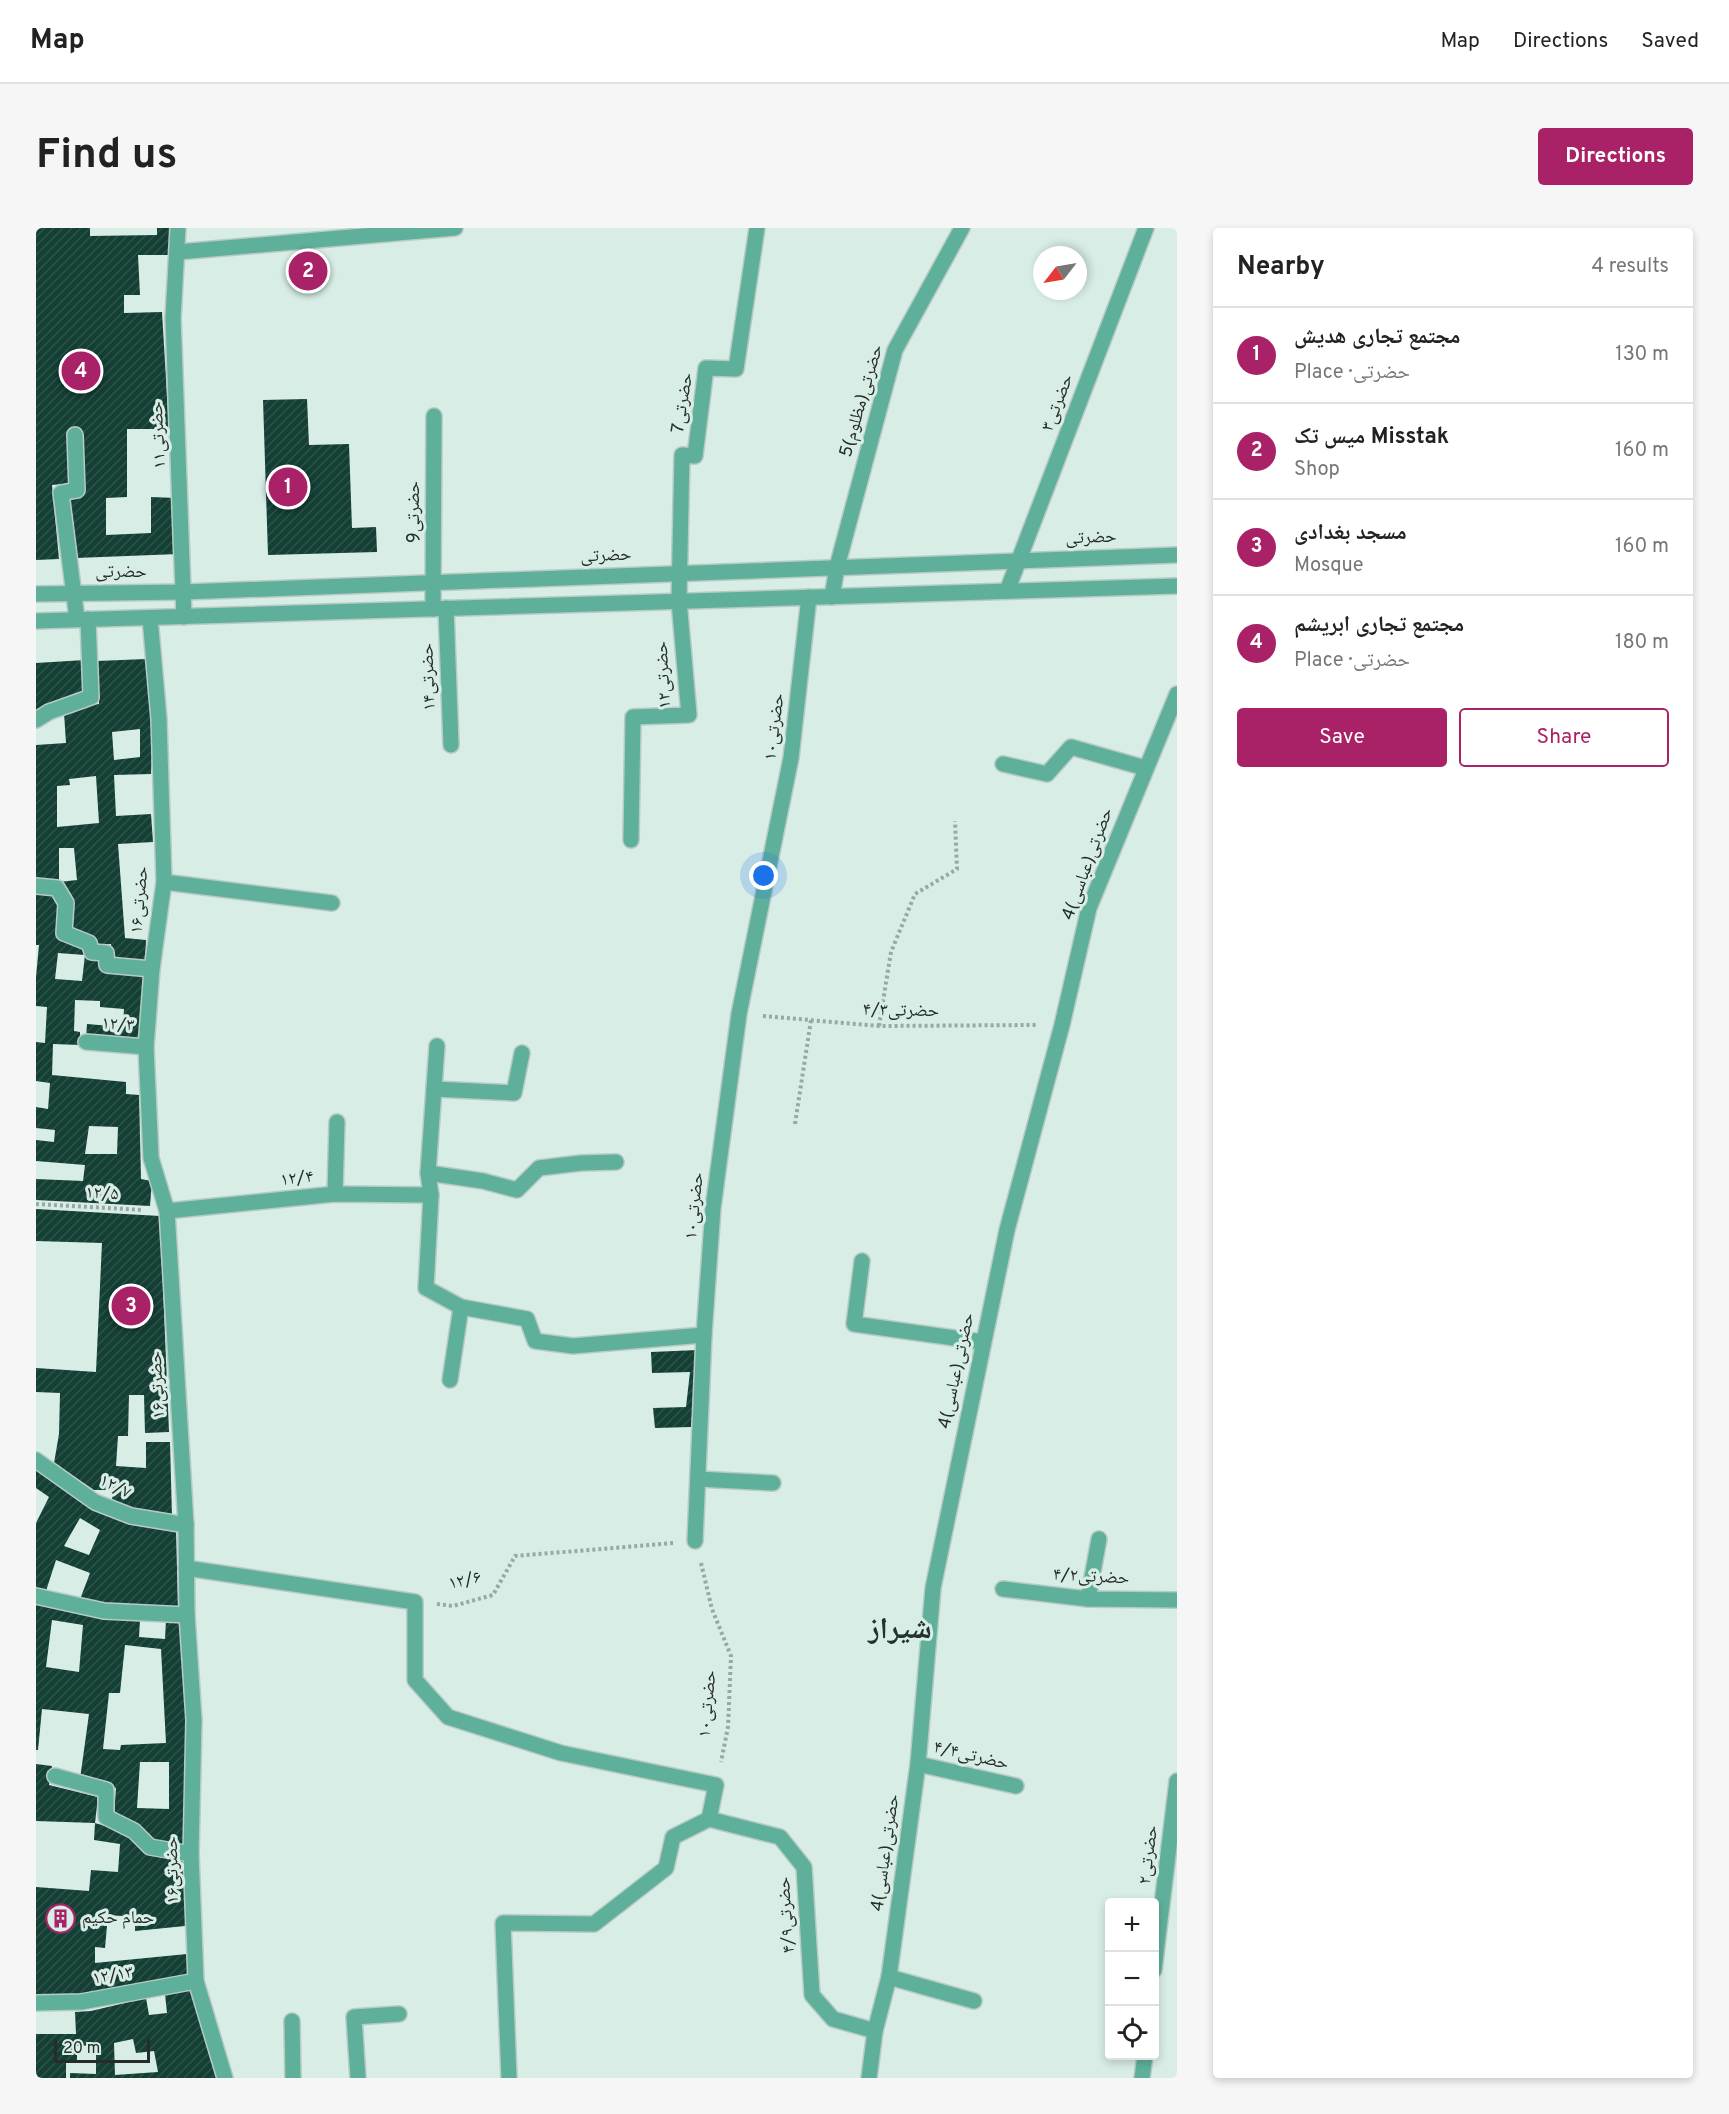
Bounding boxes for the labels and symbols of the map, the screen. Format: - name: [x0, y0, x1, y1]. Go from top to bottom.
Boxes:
- north arrow: [1033, 246, 1087, 300]
- pin: 2: [288, 248, 328, 294]
- street label: 5حضرتی(مظلوم): [835, 342, 889, 460]
- pin: 4: [62, 348, 100, 394]
- street label: 7حضرتی: [667, 371, 699, 435]
- street label: حضرتی۳: [1037, 371, 1079, 435]
- street label: حضرتی۱۱: [146, 401, 172, 469]
- pin: 1: [268, 464, 308, 510]
- street label: 9حضرتی: [403, 481, 426, 543]
- street label: حضرتی: [1065, 526, 1117, 550]
- street label: حضرتی: [580, 544, 632, 568]
- street label: حضرتی: [95, 561, 147, 584]
- street label: حضرتی۱۲: [651, 641, 677, 709]
- street label: حضرتی۱۴: [416, 643, 442, 711]
- street label: حضرتی۱۰: [759, 692, 791, 762]
- street label: 4حضرتی(عباسی): [1057, 805, 1119, 923]
- your location: [749, 861, 778, 890]
- street label: حضرتی۱۶: [126, 865, 154, 935]
- street label: حضرتی۴/۳: [863, 999, 939, 1023]
- street label: ۱۲/۳: [101, 1012, 135, 1038]
- street label: ۱۲/۴: [279, 1166, 315, 1192]
- street label: حضرتی۱۰: [680, 1171, 710, 1241]
- street label: ۱۲/۵: [85, 1182, 119, 1206]
- pin: 3: [112, 1284, 151, 1328]
- street label: 4حضرتی(عباسی): [933, 1311, 981, 1431]
- street label: حضرتی۱۶: [145, 1351, 171, 1419]
- street label: ۱۲/۷: [95, 1469, 135, 1505]
- street label: حضرتی۴/۲: [1052, 1564, 1130, 1590]
- street label: ۱۲/۶: [446, 1566, 484, 1596]
- district label: شیراز: [866, 1612, 932, 1649]
- street label: حضرتی۱۰: [694, 1669, 722, 1739]
- street label: حضرتی۴/۴: [931, 1736, 1011, 1776]
- street label: 4حضرتی(عباسی): [866, 1793, 906, 1913]
- street label: حضرتی۲: [1134, 1824, 1164, 1886]
- street label: حضرتی۱۶: [161, 1836, 185, 1904]
- street label: حضرتی۴/۹: [773, 1876, 801, 1954]
- building icon: حمام حکیم: [45, 1902, 77, 1934]
- place label: حمام حکیم: [82, 1907, 154, 1930]
- street label: ۱۲/۱۳: [91, 1961, 135, 1991]
- scale bar: [54, 2036, 150, 2064]

